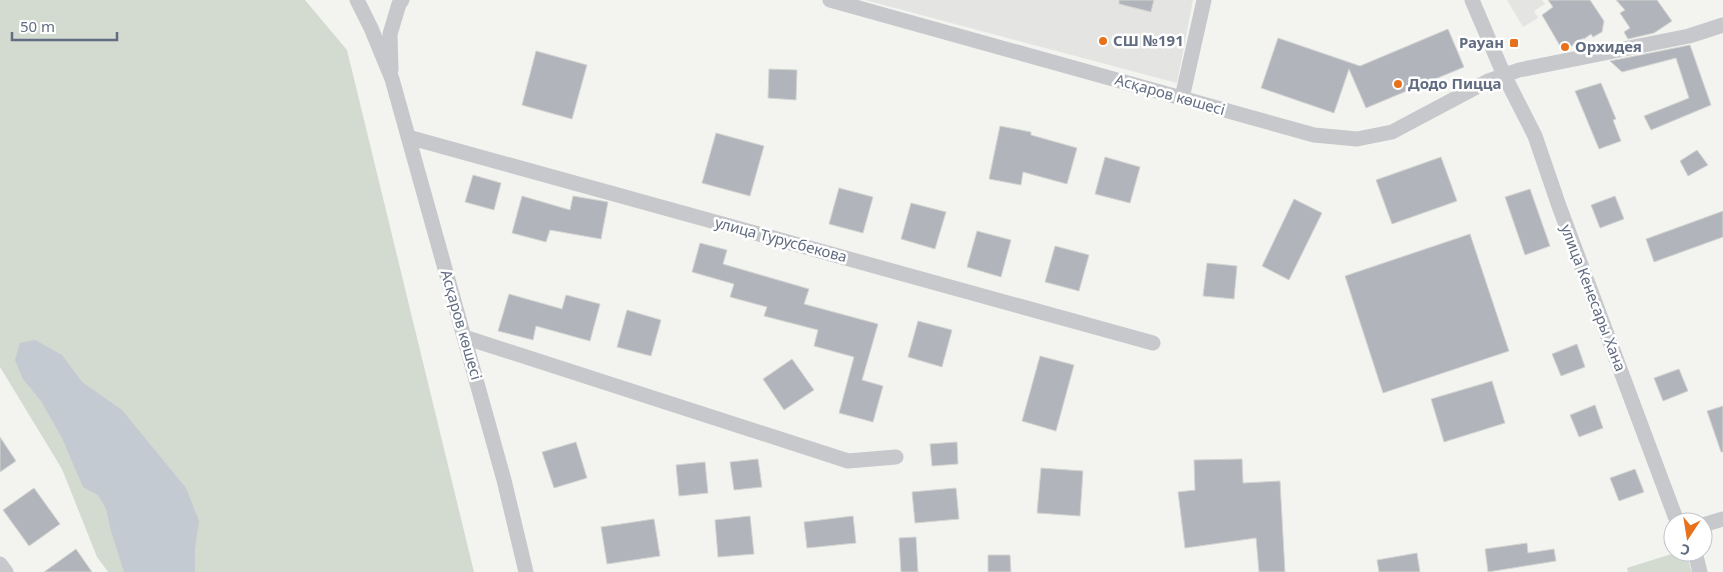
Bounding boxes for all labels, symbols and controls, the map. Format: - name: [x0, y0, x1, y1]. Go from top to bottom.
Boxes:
- scale bar: [12, 10, 118, 42]
- text: 50 m: [20, 16, 55, 36]
- place label: СШ №191: [1113, 30, 1184, 50]
- place label: Рауан: [1459, 32, 1504, 52]
- marker: СШ №191: [1097, 35, 1109, 47]
- place label: Орхидея: [1575, 36, 1642, 56]
- marker: Рауан: [1508, 37, 1520, 49]
- marker: Орхидея: [1559, 41, 1571, 53]
- street label: Асқаров көшесі: [1113, 69, 1228, 119]
- place label: Додо Пицца: [1408, 73, 1502, 93]
- marker: Додо Пицца: [1392, 78, 1404, 90]
- street label: улица Турусбекова: [713, 212, 850, 266]
- street label: улица Кенесары Хана: [1557, 221, 1631, 374]
- street label: Асқаров көшесі: [437, 267, 487, 382]
- north arrow: [1663, 512, 1713, 562]
- text: С: [1679, 540, 1692, 560]

